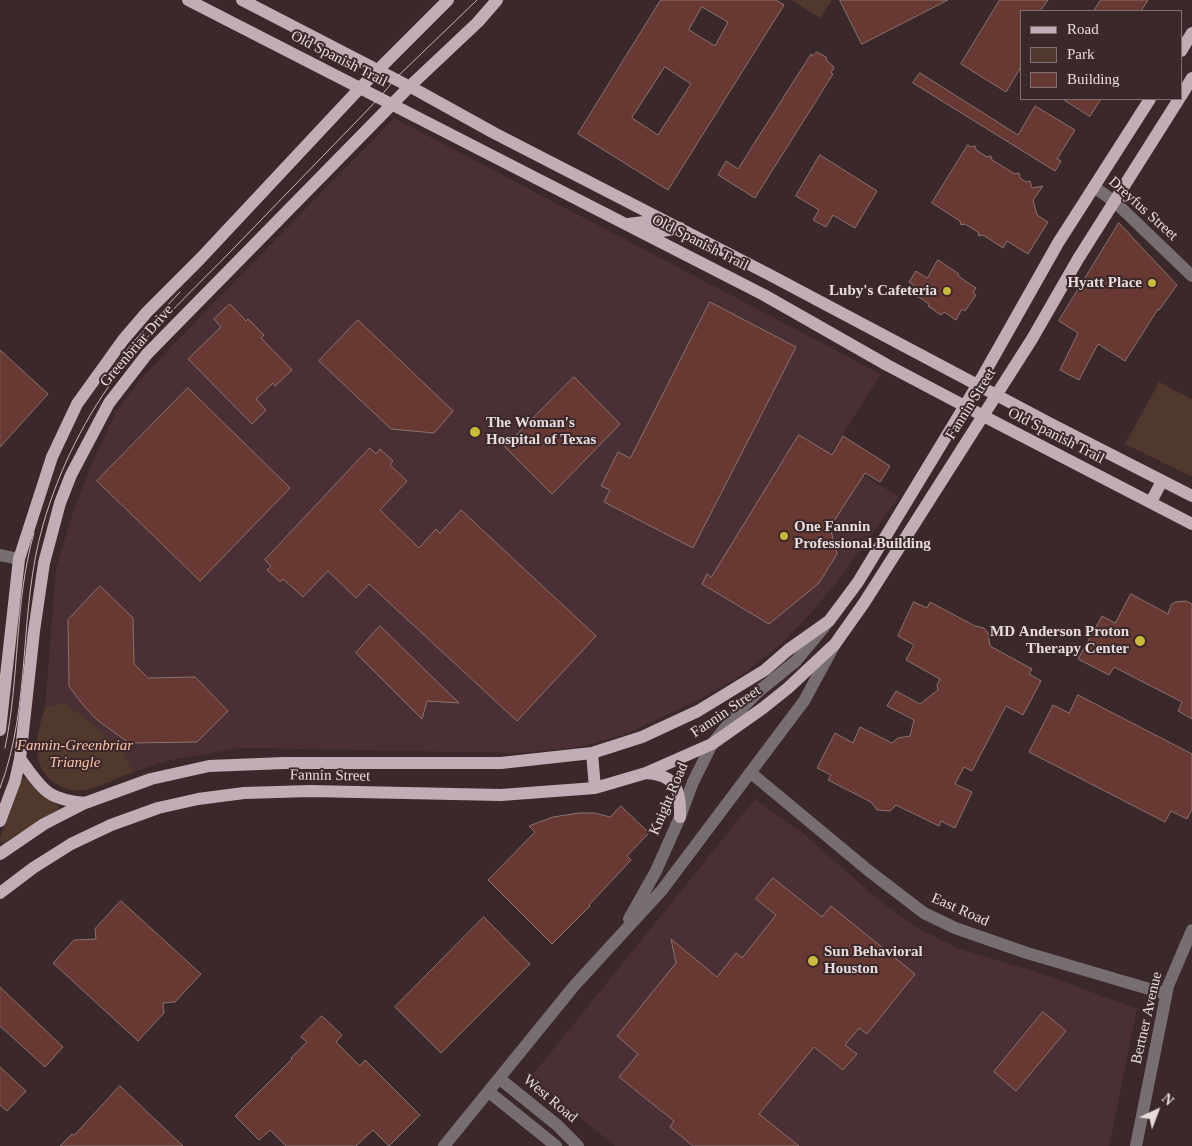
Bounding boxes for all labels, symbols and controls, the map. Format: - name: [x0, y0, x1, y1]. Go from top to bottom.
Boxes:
- legend: [1020, 10, 1182, 100]
- text: Road: [1067, 21, 1099, 37]
- street label: Old Spanish Trail: [288, 27, 390, 91]
- text: Park: [1067, 46, 1095, 62]
- text: Building: [1067, 71, 1120, 87]
- street label: Dreyfus Street: [1105, 173, 1181, 245]
- street label: Old Spanish Trail: [649, 211, 751, 275]
- place label: Hyatt Place: [1067, 274, 1142, 292]
- marker: Hyatt Place: [1146, 277, 1158, 289]
- place label: Luby's Cafeteria: [829, 282, 937, 300]
- marker: Luby's Cafeteria: [941, 285, 953, 297]
- street label: Greenbriar Drive: [96, 301, 178, 391]
- street label: Fannin Street: [942, 365, 1000, 443]
- street label: Old Spanish Trail: [1005, 404, 1107, 468]
- place label: The Woman's Hospital of Texas: [486, 414, 596, 449]
- marker: The Woman's Hospital of Texas: [468, 425, 482, 439]
- place label: One Fannin Professional Building: [794, 518, 931, 553]
- marker: One Fannin Professional Building: [778, 530, 790, 542]
- place label: MD Anderson Proton Therapy Center: [990, 623, 1129, 658]
- marker: MD Anderson Proton Therapy Center: [1133, 634, 1147, 648]
- street label: Fannin Street: [688, 682, 764, 742]
- park label: Fannin-Greenbriar Triangle: [17, 737, 133, 772]
- street label: Knight Road: [646, 760, 692, 838]
- street label: Fannin Street: [290, 766, 370, 786]
- street label: East Road: [928, 889, 992, 931]
- place label: Sun Behavioral Houston: [824, 943, 923, 978]
- marker: Sun Behavioral Houston: [806, 954, 820, 968]
- street label: Bertner Avenue: [1128, 970, 1166, 1066]
- street label: West Road: [519, 1071, 581, 1127]
- north arrow: [1132, 1086, 1182, 1136]
- text: N: [1159, 1091, 1176, 1109]

